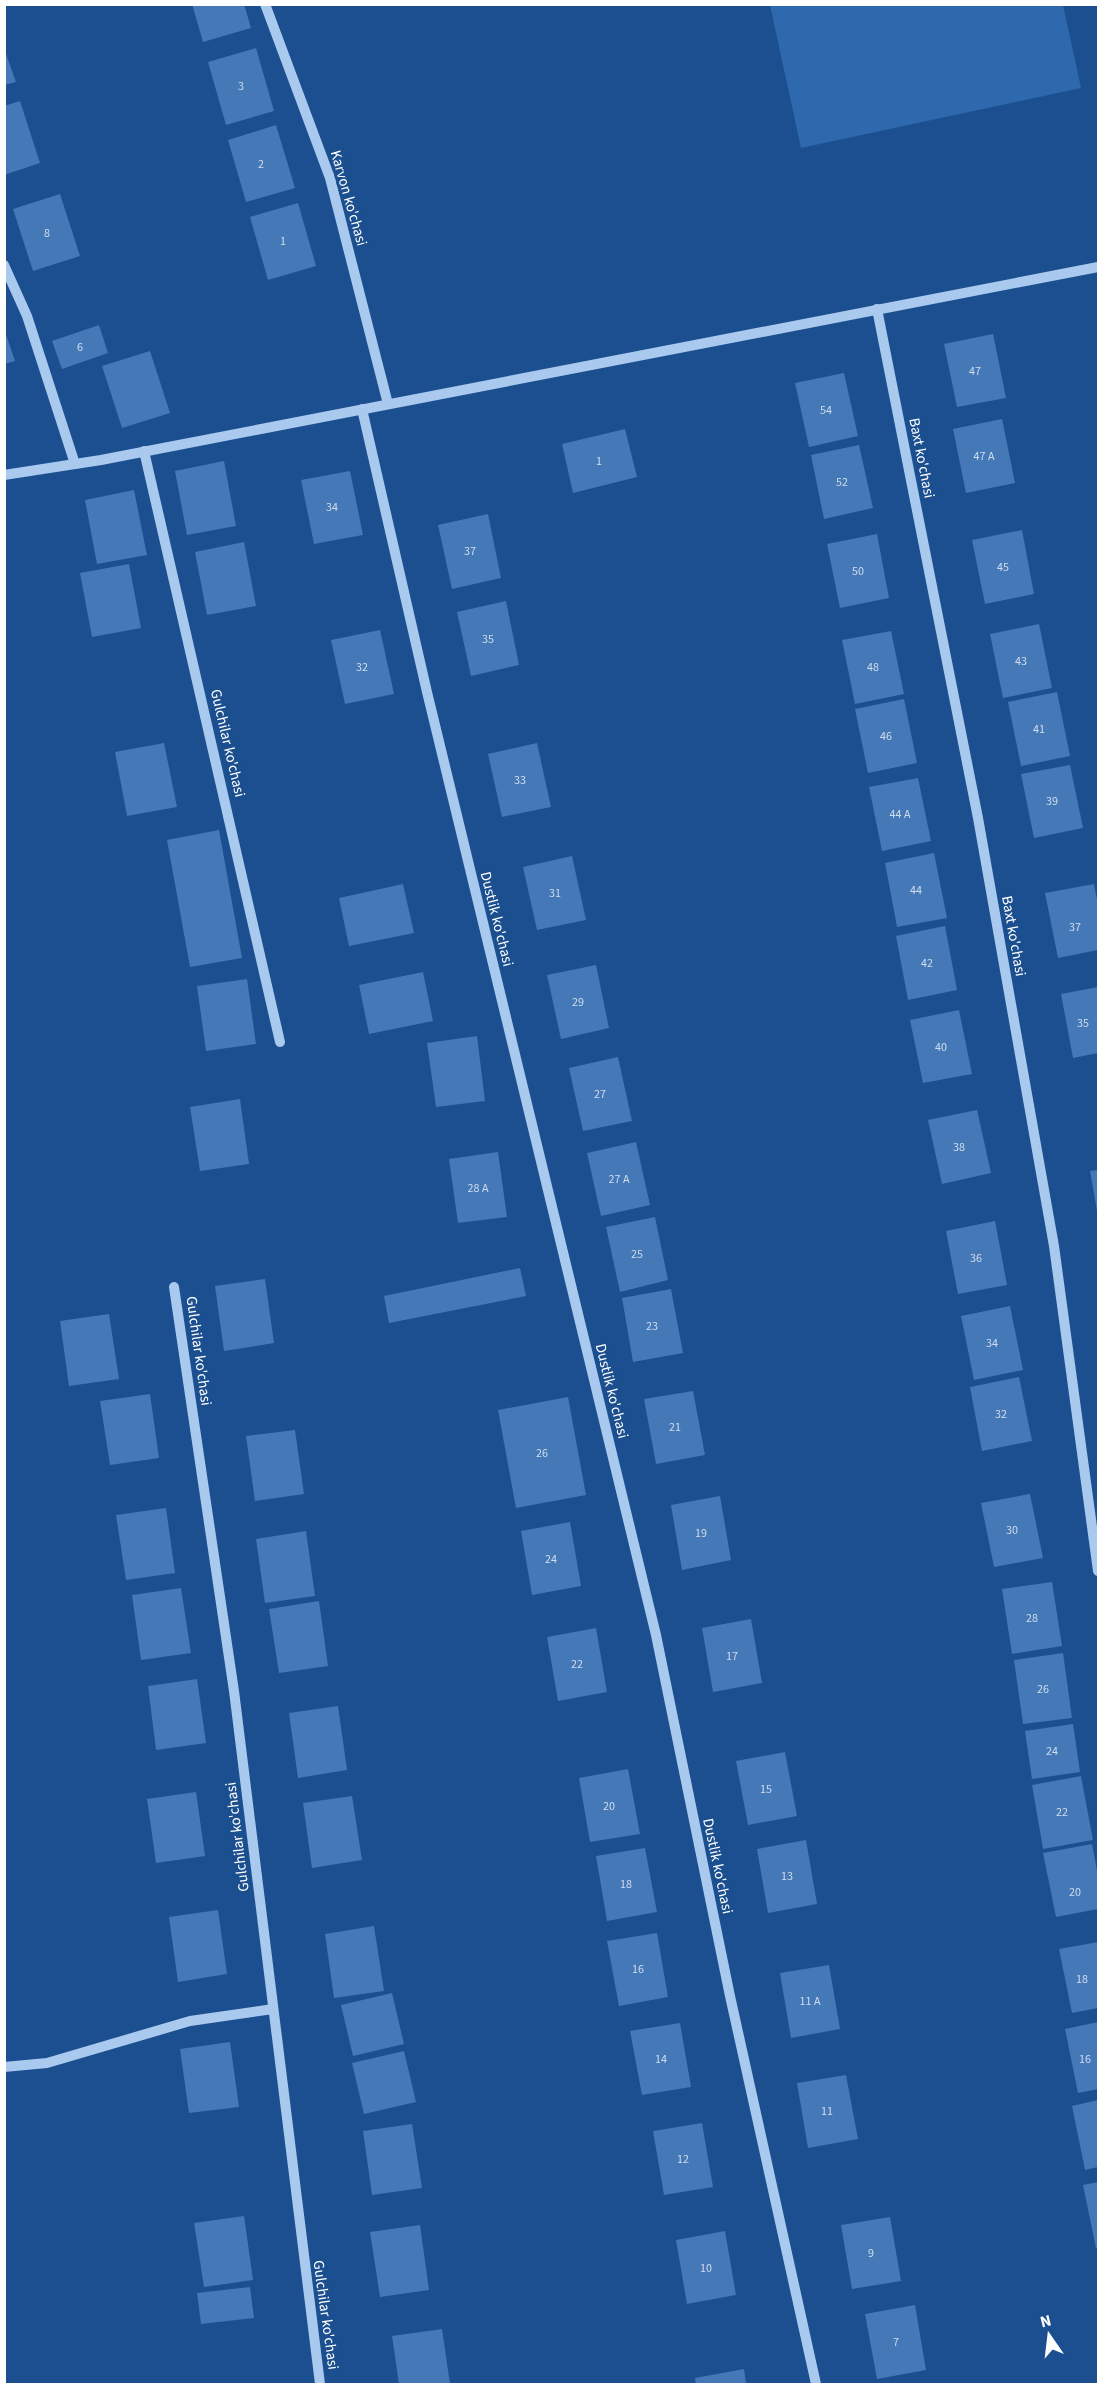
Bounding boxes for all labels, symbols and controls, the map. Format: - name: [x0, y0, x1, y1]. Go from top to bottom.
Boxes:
- house number: 3: [238, 78, 244, 95]
- street label: Karvon ko'chasi: [325, 148, 372, 249]
- house number: 2: [258, 156, 264, 173]
- house number: 8: [44, 225, 50, 242]
- house number: 1: [280, 233, 286, 250]
- house number: 6: [77, 339, 83, 356]
- house number: 47: [969, 363, 981, 380]
- house number: 54: [820, 402, 832, 419]
- street label: Baxt ko'chasi: [903, 416, 940, 500]
- house number: 47 А: [974, 448, 995, 465]
- house number: 1: [596, 453, 602, 470]
- house number: 52: [836, 474, 848, 491]
- house number: 34: [326, 499, 338, 516]
- house number: 37: [464, 543, 476, 560]
- house number: 45: [997, 559, 1009, 576]
- house number: 50: [852, 563, 864, 580]
- house number: 35: [482, 631, 494, 648]
- house number: 43: [1015, 653, 1027, 670]
- house number: 32: [356, 659, 368, 676]
- house number: 48: [867, 659, 879, 676]
- street label: Gulchilar ko'chasi: [205, 687, 250, 799]
- house number: 41: [1033, 721, 1045, 738]
- house number: 46: [880, 728, 892, 745]
- house number: 33: [514, 772, 526, 789]
- house number: 39: [1046, 793, 1058, 810]
- house number: 44 А: [890, 806, 911, 823]
- street label: Dustlik ko'chasi: [475, 869, 518, 969]
- house number: 44: [910, 882, 922, 899]
- house number: 31: [549, 885, 561, 902]
- street label: Baxt ko'chasi: [996, 894, 1031, 978]
- house number: 37: [1069, 919, 1081, 936]
- house number: 42: [921, 955, 933, 972]
- house number: 29: [572, 994, 584, 1011]
- house number: 35: [1077, 1015, 1089, 1032]
- house number: 40: [935, 1039, 947, 1056]
- house number: 27: [594, 1086, 606, 1103]
- house number: 38: [953, 1139, 965, 1156]
- house number: 27 А: [609, 1171, 630, 1188]
- house number: 28 А: [468, 1180, 489, 1197]
- house number: 25: [631, 1246, 643, 1263]
- house number: 36: [970, 1250, 982, 1267]
- street label: Gulchilar ko'chasi: [180, 1295, 217, 1407]
- house number: 23: [646, 1318, 658, 1335]
- house number: 34: [986, 1335, 998, 1352]
- street label: Dustlik ko'chasi: [590, 1341, 633, 1441]
- house number: 32: [995, 1406, 1007, 1423]
- house number: 21: [669, 1419, 681, 1436]
- house number: 26: [536, 1445, 548, 1462]
- house number: 30: [1006, 1522, 1018, 1539]
- house number: 19: [695, 1525, 707, 1542]
- house number: 24: [545, 1551, 557, 1568]
- house number: 28: [1026, 1610, 1038, 1627]
- house number: 17: [726, 1648, 738, 1665]
- house number: 22: [571, 1656, 583, 1673]
- house number: 26: [1037, 1681, 1049, 1698]
- house number: 24: [1046, 1743, 1058, 1760]
- street label: Gulchilar ko'chasi: [220, 1781, 255, 1893]
- house number: 15: [760, 1781, 772, 1798]
- house number: 20: [603, 1798, 615, 1815]
- house number: 22: [1056, 1804, 1068, 1821]
- street label: Dustlik ko'chasi: [697, 1816, 738, 1916]
- house number: 13: [781, 1868, 793, 1885]
- house number: 18: [620, 1876, 632, 1893]
- house number: 20: [1069, 1884, 1081, 1901]
- house number: 16: [632, 1961, 644, 1978]
- house number: 18: [1076, 1971, 1088, 1988]
- house number: 11 А: [800, 1993, 821, 2010]
- house number: 14: [655, 2051, 667, 2068]
- house number: 16: [1079, 2051, 1091, 2068]
- house number: 11: [821, 2103, 833, 2120]
- house number: 12: [677, 2151, 689, 2168]
- house number: 9: [868, 2245, 874, 2262]
- street label: Gulchilar ko'chasi: [307, 2259, 344, 2371]
- house number: 10: [700, 2260, 712, 2277]
- north arrow: [1019, 2305, 1079, 2365]
- text: N: [1038, 2309, 1053, 2333]
- house number: 7: [893, 2334, 899, 2351]

